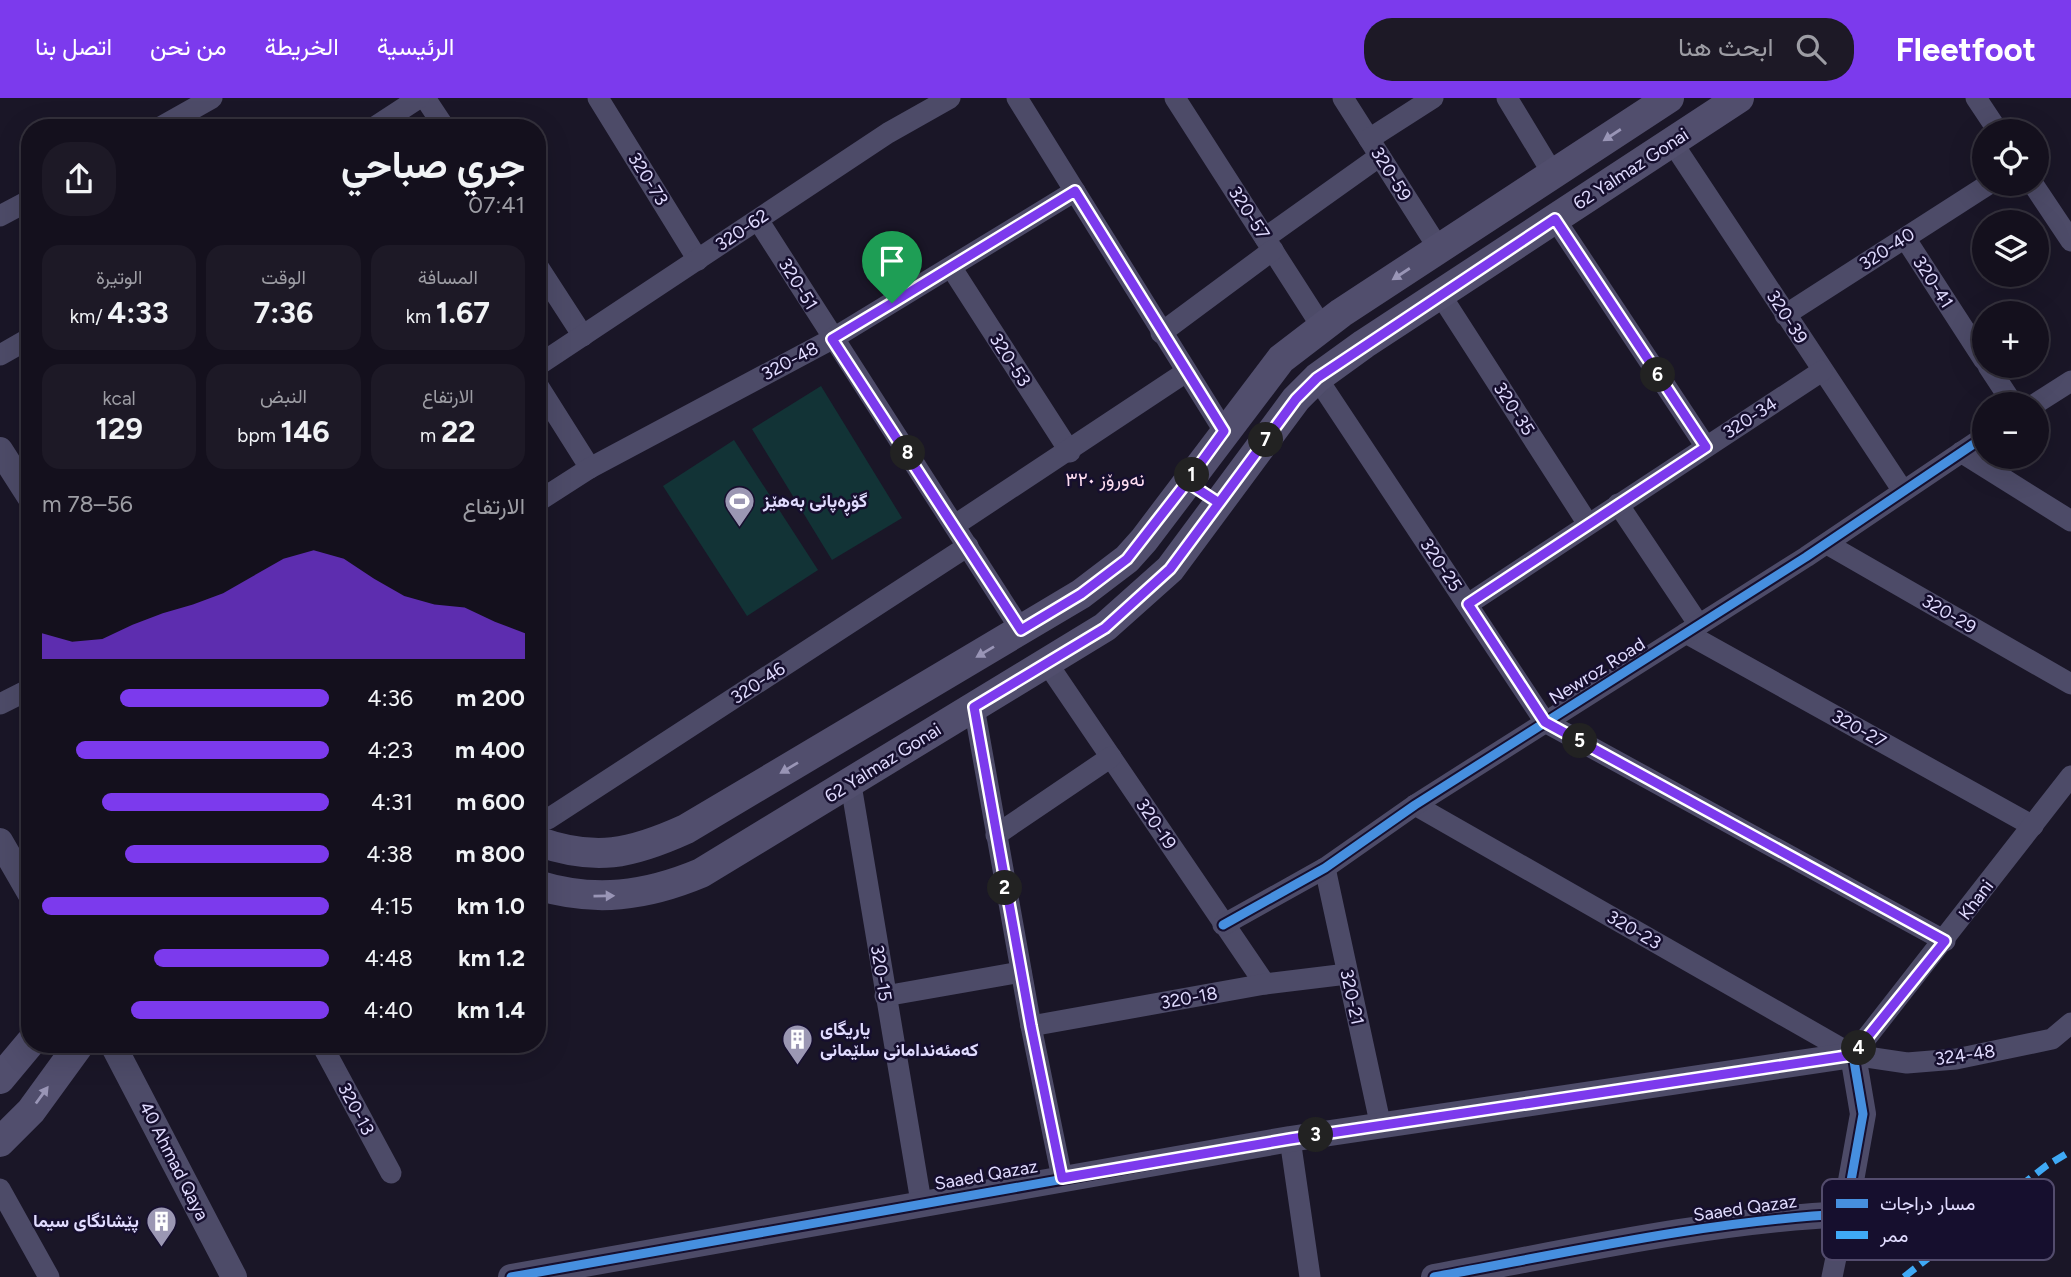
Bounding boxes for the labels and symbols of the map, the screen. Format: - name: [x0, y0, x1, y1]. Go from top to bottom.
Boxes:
- street label: 62 Yalmaz Gonai: [1569, 124, 1693, 214]
- one-way arrow: [1602, 129, 1622, 142]
- street label: 320-59: [1366, 143, 1416, 205]
- street label: 320-73: [623, 148, 673, 210]
- street label: 320-57: [1224, 182, 1274, 244]
- street label: 320-62: [711, 204, 773, 256]
- street label: 320-40: [1855, 223, 1919, 275]
- pin: [862, 231, 922, 303]
- street label: 320-41: [1908, 252, 1958, 312]
- street label: 320-51: [774, 254, 822, 314]
- one-way arrow: [1392, 267, 1411, 280]
- street label: 320-39: [1762, 286, 1812, 348]
- street label: 320-53: [985, 329, 1035, 391]
- street label: 320-48: [758, 337, 822, 385]
- pin: 6: [1640, 358, 1676, 392]
- street label: 320-35: [1489, 378, 1539, 440]
- street label: 320-34: [1719, 392, 1781, 444]
- pin: 7: [1248, 422, 1284, 458]
- pin: 8: [890, 436, 926, 470]
- pin: 1: [1174, 458, 1210, 492]
- district label: نەورۆز ٣٢٠: [1065, 468, 1145, 491]
- sports icon: گۆڕەپانی بەهێز: [723, 484, 757, 528]
- place label: گۆڕەپانی بەهێز: [762, 490, 867, 516]
- street label: 320-25: [1415, 534, 1467, 596]
- street label: 320-29: [1918, 590, 1980, 638]
- street label: Newroz Road: [1545, 633, 1649, 709]
- one-way arrow: [975, 646, 994, 658]
- street label: 320-46: [727, 657, 789, 709]
- street label: 320-27: [1828, 705, 1890, 753]
- street label: 62 Yalmaz Gonai: [821, 718, 945, 808]
- pin: 5: [1562, 724, 1598, 758]
- one-way arrow: [779, 761, 798, 774]
- street label: 320-19: [1131, 794, 1181, 854]
- pin: 2: [988, 870, 1023, 906]
- street label: Khani: [1954, 876, 1998, 924]
- one-way arrow: [593, 890, 615, 902]
- street label: 320-23: [1603, 906, 1665, 954]
- street label: 320-15: [866, 943, 896, 1003]
- street label: 320-21: [1335, 967, 1369, 1027]
- street label: 320-18: [1159, 982, 1219, 1014]
- place label: یاریگای کەمئەندامانی سلێمانی: [820, 1018, 978, 1061]
- building icon: یاریگای کەمئەندامانی سلێمانی: [780, 1022, 814, 1066]
- pin: 4: [1842, 1030, 1876, 1066]
- street label: 324-48: [1933, 1040, 1997, 1070]
- street label: 320-13: [333, 1079, 379, 1139]
- one-way arrow: [35, 1087, 50, 1105]
- street label: 40 Ahmad Qaya: [135, 1098, 213, 1224]
- pin: 3: [1298, 1118, 1334, 1152]
- street label: Saaed Qazaz: [933, 1155, 1039, 1195]
- legend: [1822, 1179, 2054, 1260]
- street label: Saaed Qazaz: [1692, 1190, 1798, 1226]
- text: مسار دراجات: [1880, 1192, 1975, 1215]
- building icon: پێشانگای سیما: [145, 1204, 179, 1248]
- place label: پێشانگای سیما: [33, 1210, 139, 1233]
- text: ممر: [1879, 1224, 1908, 1247]

